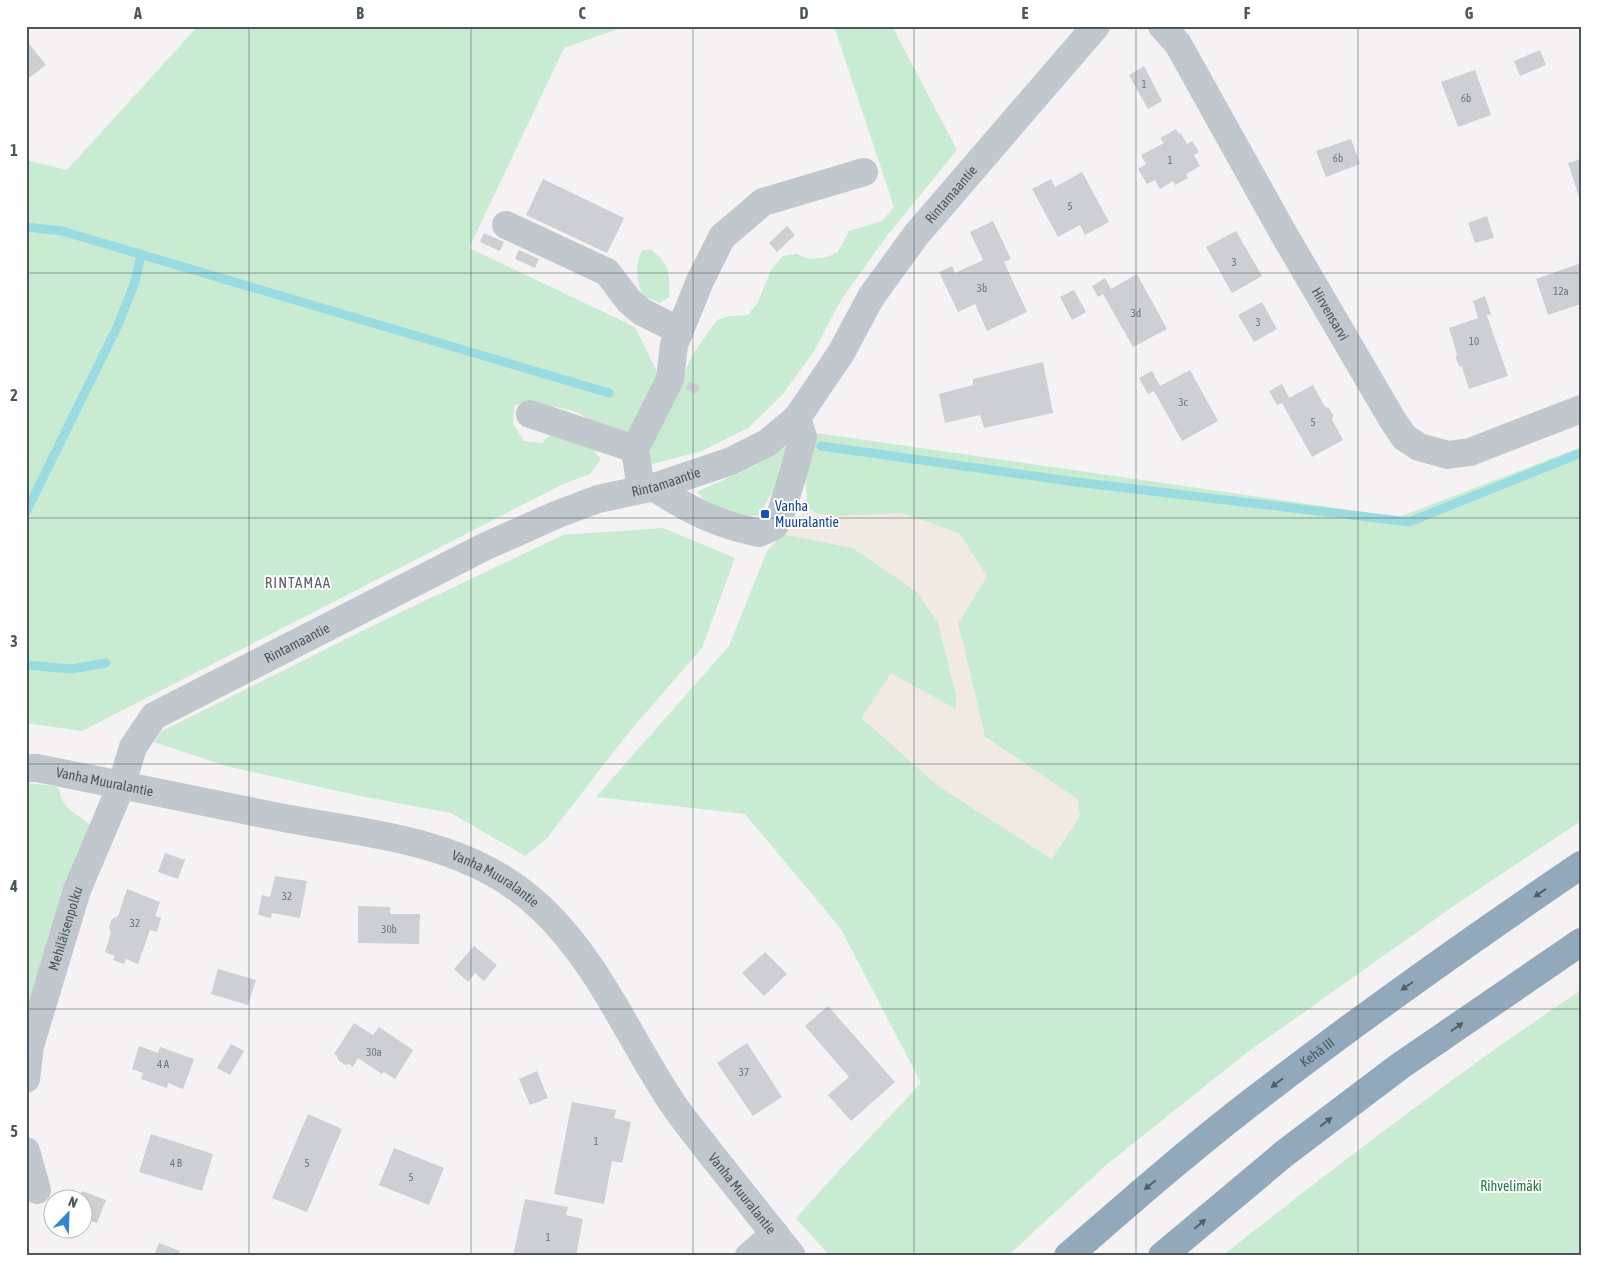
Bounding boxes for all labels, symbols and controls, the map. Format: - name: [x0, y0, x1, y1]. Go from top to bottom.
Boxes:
- text: A: [133, 4, 142, 22]
- text: B: [356, 4, 364, 22]
- text: C: [578, 4, 586, 22]
- text: D: [800, 4, 809, 22]
- text: E: [1022, 4, 1029, 22]
- text: F: [1244, 4, 1251, 22]
- text: G: [1465, 4, 1474, 22]
- house number: 1: [1141, 78, 1147, 90]
- house number: 6b: [1461, 92, 1471, 104]
- text: 1: [10, 141, 18, 159]
- house number: 6b: [1333, 152, 1343, 164]
- house number: 1: [1167, 154, 1173, 166]
- street label: Rintamaantie: [922, 162, 980, 227]
- house number: 5: [1067, 200, 1073, 212]
- house number: 3: [1231, 256, 1237, 268]
- house number: 3b: [977, 282, 987, 294]
- street label: Hirvensarvi: [1309, 284, 1352, 343]
- house number: 12a: [1553, 285, 1569, 297]
- house number: 3d: [1131, 307, 1141, 319]
- house number: 3: [1255, 316, 1261, 328]
- house number: 10: [1469, 335, 1479, 347]
- text: 2: [10, 386, 18, 404]
- house number: 3c: [1178, 396, 1189, 408]
- house number: 5: [1310, 416, 1316, 428]
- street label: Rintamaantie: [630, 464, 702, 500]
- place label: Vanha Muuralantie: [775, 498, 839, 530]
- marker: Vanha Muuralantie: [759, 508, 771, 520]
- district label: RINTAMAA: [265, 574, 331, 591]
- street label: Rintamaantie: [262, 619, 332, 666]
- text: 3: [10, 632, 18, 650]
- street label: Vanha Muuralantie: [55, 764, 155, 799]
- street label: Vanha Muuralantie: [450, 847, 542, 910]
- text: 4: [9, 877, 18, 895]
- street label: Mehiläisenpolku: [45, 884, 86, 973]
- one-way arrow: [1534, 888, 1547, 898]
- house number: 32: [282, 890, 292, 902]
- house number: 32: [130, 917, 140, 929]
- house number: 30b: [381, 923, 397, 935]
- one-way arrow: [1401, 981, 1414, 991]
- one-way arrow: [1451, 1022, 1464, 1032]
- street label: Kehä III: [1297, 1034, 1338, 1070]
- house number: 30a: [366, 1046, 382, 1058]
- house number: 4 A: [157, 1058, 170, 1070]
- house number: 37: [739, 1066, 749, 1078]
- one-way arrow: [1270, 1078, 1284, 1088]
- one-way arrow: [1319, 1117, 1332, 1128]
- text: 5: [10, 1122, 18, 1140]
- house number: 1: [593, 1135, 599, 1147]
- street label: Vanha Muuralantie: [705, 1150, 779, 1237]
- house number: 4 B: [170, 1157, 183, 1169]
- house number: 5: [304, 1157, 310, 1169]
- house number: 5: [408, 1171, 414, 1183]
- park label: Rihvelimäki: [1480, 1178, 1542, 1194]
- one-way arrow: [1144, 1179, 1157, 1190]
- north arrow: [42, 1190, 92, 1240]
- text: N: [66, 1193, 80, 1211]
- one-way arrow: [1193, 1219, 1206, 1230]
- house number: 1: [545, 1231, 551, 1243]

